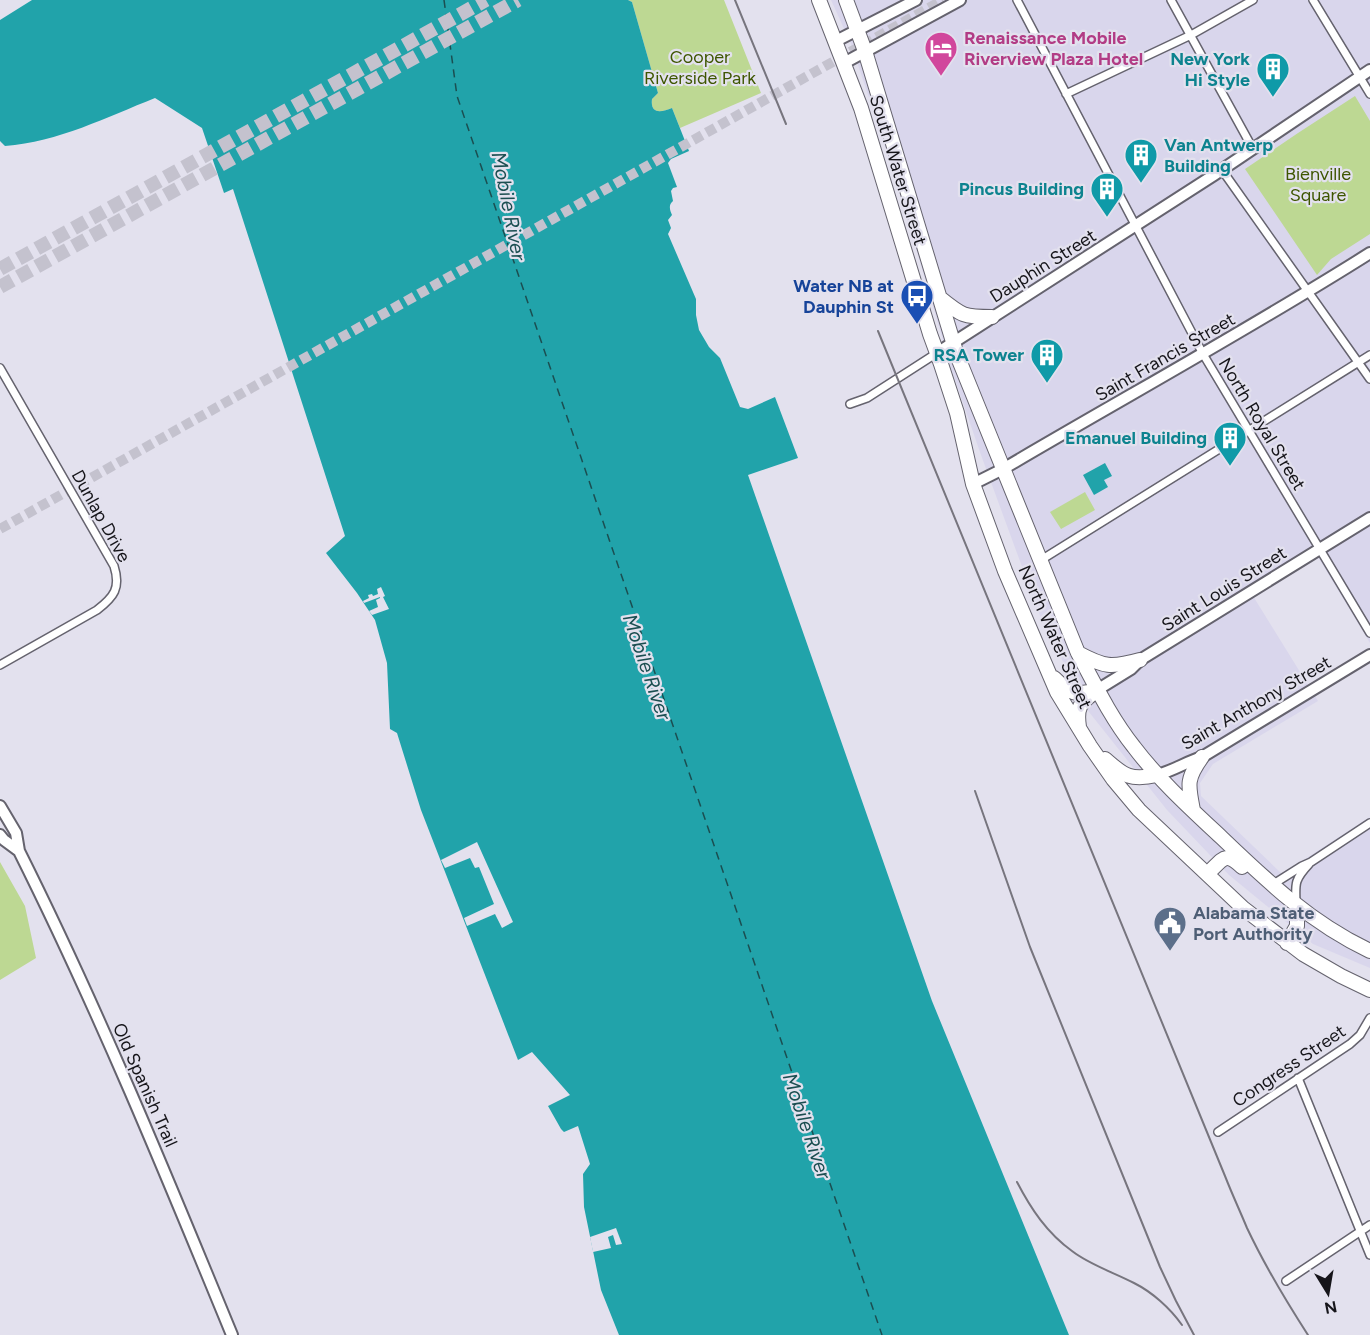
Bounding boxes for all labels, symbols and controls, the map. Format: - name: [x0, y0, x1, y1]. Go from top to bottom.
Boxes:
- place label: Renaissance Mobile Riverview Plaza Hotel: [964, 27, 1143, 70]
- hotel icon: Renaissance Mobile Riverview Plaza Hotel: [923, 30, 959, 77]
- park label: Cooper Riverside Park: [644, 46, 756, 89]
- place label: New York Hi Style: [1170, 48, 1250, 91]
- building icon: New York Hi Style: [1255, 51, 1291, 98]
- street label: South Water Street: [865, 92, 931, 248]
- place label: Van Antwerp Building: [1164, 134, 1273, 177]
- building icon: Van Antwerp Building: [1123, 137, 1159, 184]
- water label: Mobile River: [487, 150, 532, 264]
- park label: Bienville Square: [1285, 163, 1351, 206]
- building icon: Pincus Building: [1089, 171, 1125, 218]
- place label: Pincus Building: [959, 178, 1084, 200]
- street label: Dauphin Street: [986, 224, 1100, 307]
- place label: Water NB at Dauphin St: [793, 275, 894, 318]
- bus stop icon: Water NB at Dauphin St: [899, 278, 935, 325]
- street label: Saint Francis Street: [1091, 308, 1239, 406]
- building icon: RSA Tower: [1029, 337, 1065, 384]
- place label: RSA Tower: [933, 344, 1024, 366]
- street label: North Royal Street: [1214, 354, 1310, 494]
- building icon: Emanuel Building: [1212, 420, 1248, 467]
- place label: Emanuel Building: [1065, 427, 1207, 449]
- street label: Dunlap Drive: [67, 466, 136, 566]
- street label: Saint Louis Street: [1158, 542, 1291, 636]
- street label: North Water Street: [1013, 562, 1097, 712]
- water label: Mobile River: [618, 611, 677, 724]
- street label: Saint Anthony Street: [1177, 651, 1335, 755]
- place label: Alabama State Port Authority: [1193, 902, 1314, 945]
- public building icon: Alabama State Port Authority: [1152, 905, 1188, 952]
- street label: Old Spanish Trail: [108, 1020, 182, 1150]
- street label: Congress Street: [1228, 1020, 1350, 1112]
- water label: Mobile River: [778, 1070, 837, 1183]
- north arrow: [1298, 1263, 1358, 1323]
- text: N: [1323, 1297, 1339, 1318]

